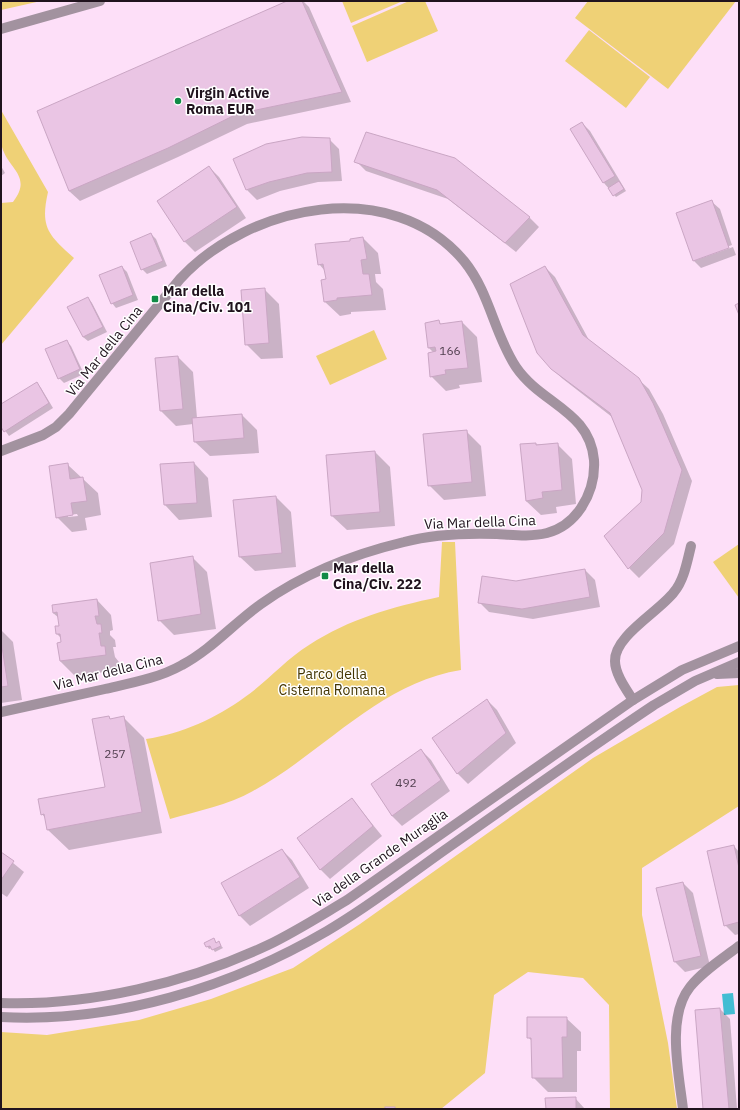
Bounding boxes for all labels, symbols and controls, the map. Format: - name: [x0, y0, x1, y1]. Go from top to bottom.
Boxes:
- place label: Virgin Active Roma EUR: [186, 84, 270, 118]
- marker: Virgin Active Roma EUR: [173, 96, 183, 106]
- place label: Mar della Cina/Civ. 101: [163, 282, 252, 316]
- marker: Mar della Cina/Civ. 101: [150, 294, 160, 304]
- street label: Via Mar della Cina: [62, 301, 147, 400]
- house number: 166: [439, 343, 461, 358]
- street label: Via Mar della Cina: [424, 511, 537, 533]
- place label: Mar della Cina/Civ. 222: [333, 559, 422, 593]
- marker: Mar della Cina/Civ. 222: [320, 571, 330, 581]
- street label: Via Mar della Cina: [52, 650, 165, 694]
- park label: Parco della Cisterna Romana: [278, 665, 386, 699]
- house number: 257: [104, 746, 126, 761]
- house number: 492: [395, 775, 417, 790]
- street label: Via della Grande Muraglia: [309, 804, 451, 911]

